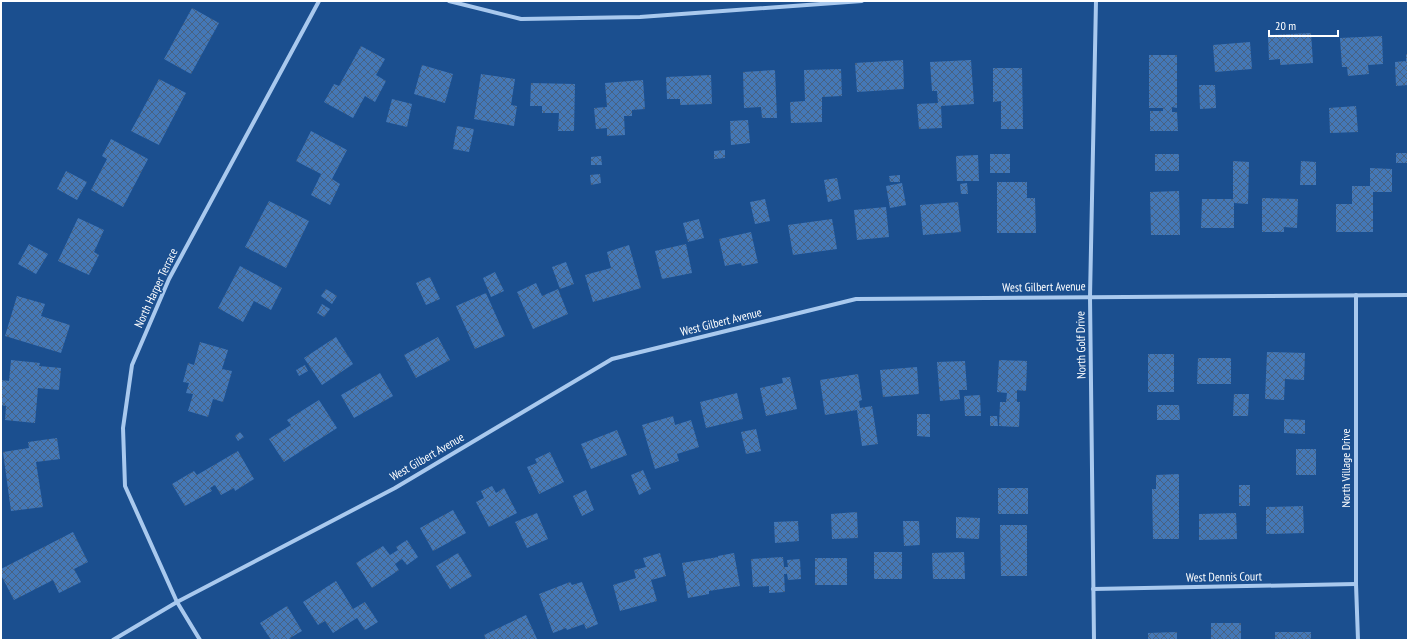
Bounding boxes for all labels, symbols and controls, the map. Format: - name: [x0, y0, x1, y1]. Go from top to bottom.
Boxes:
- scale bar: [1269, 12, 1338, 38]
- text: 20 m: [1275, 18, 1296, 33]
- street label: North Harper Terrace: [131, 246, 181, 330]
- street label: West Gilbert Avenue: [1002, 278, 1086, 295]
- street label: West Gilbert Avenue: [679, 304, 763, 339]
- street label: North Golf Drive: [1072, 311, 1089, 379]
- street label: North Village Drive: [1338, 428, 1353, 508]
- street label: West Gilbert Avenue: [387, 429, 467, 484]
- street label: West Dennis Court: [1186, 568, 1263, 585]

